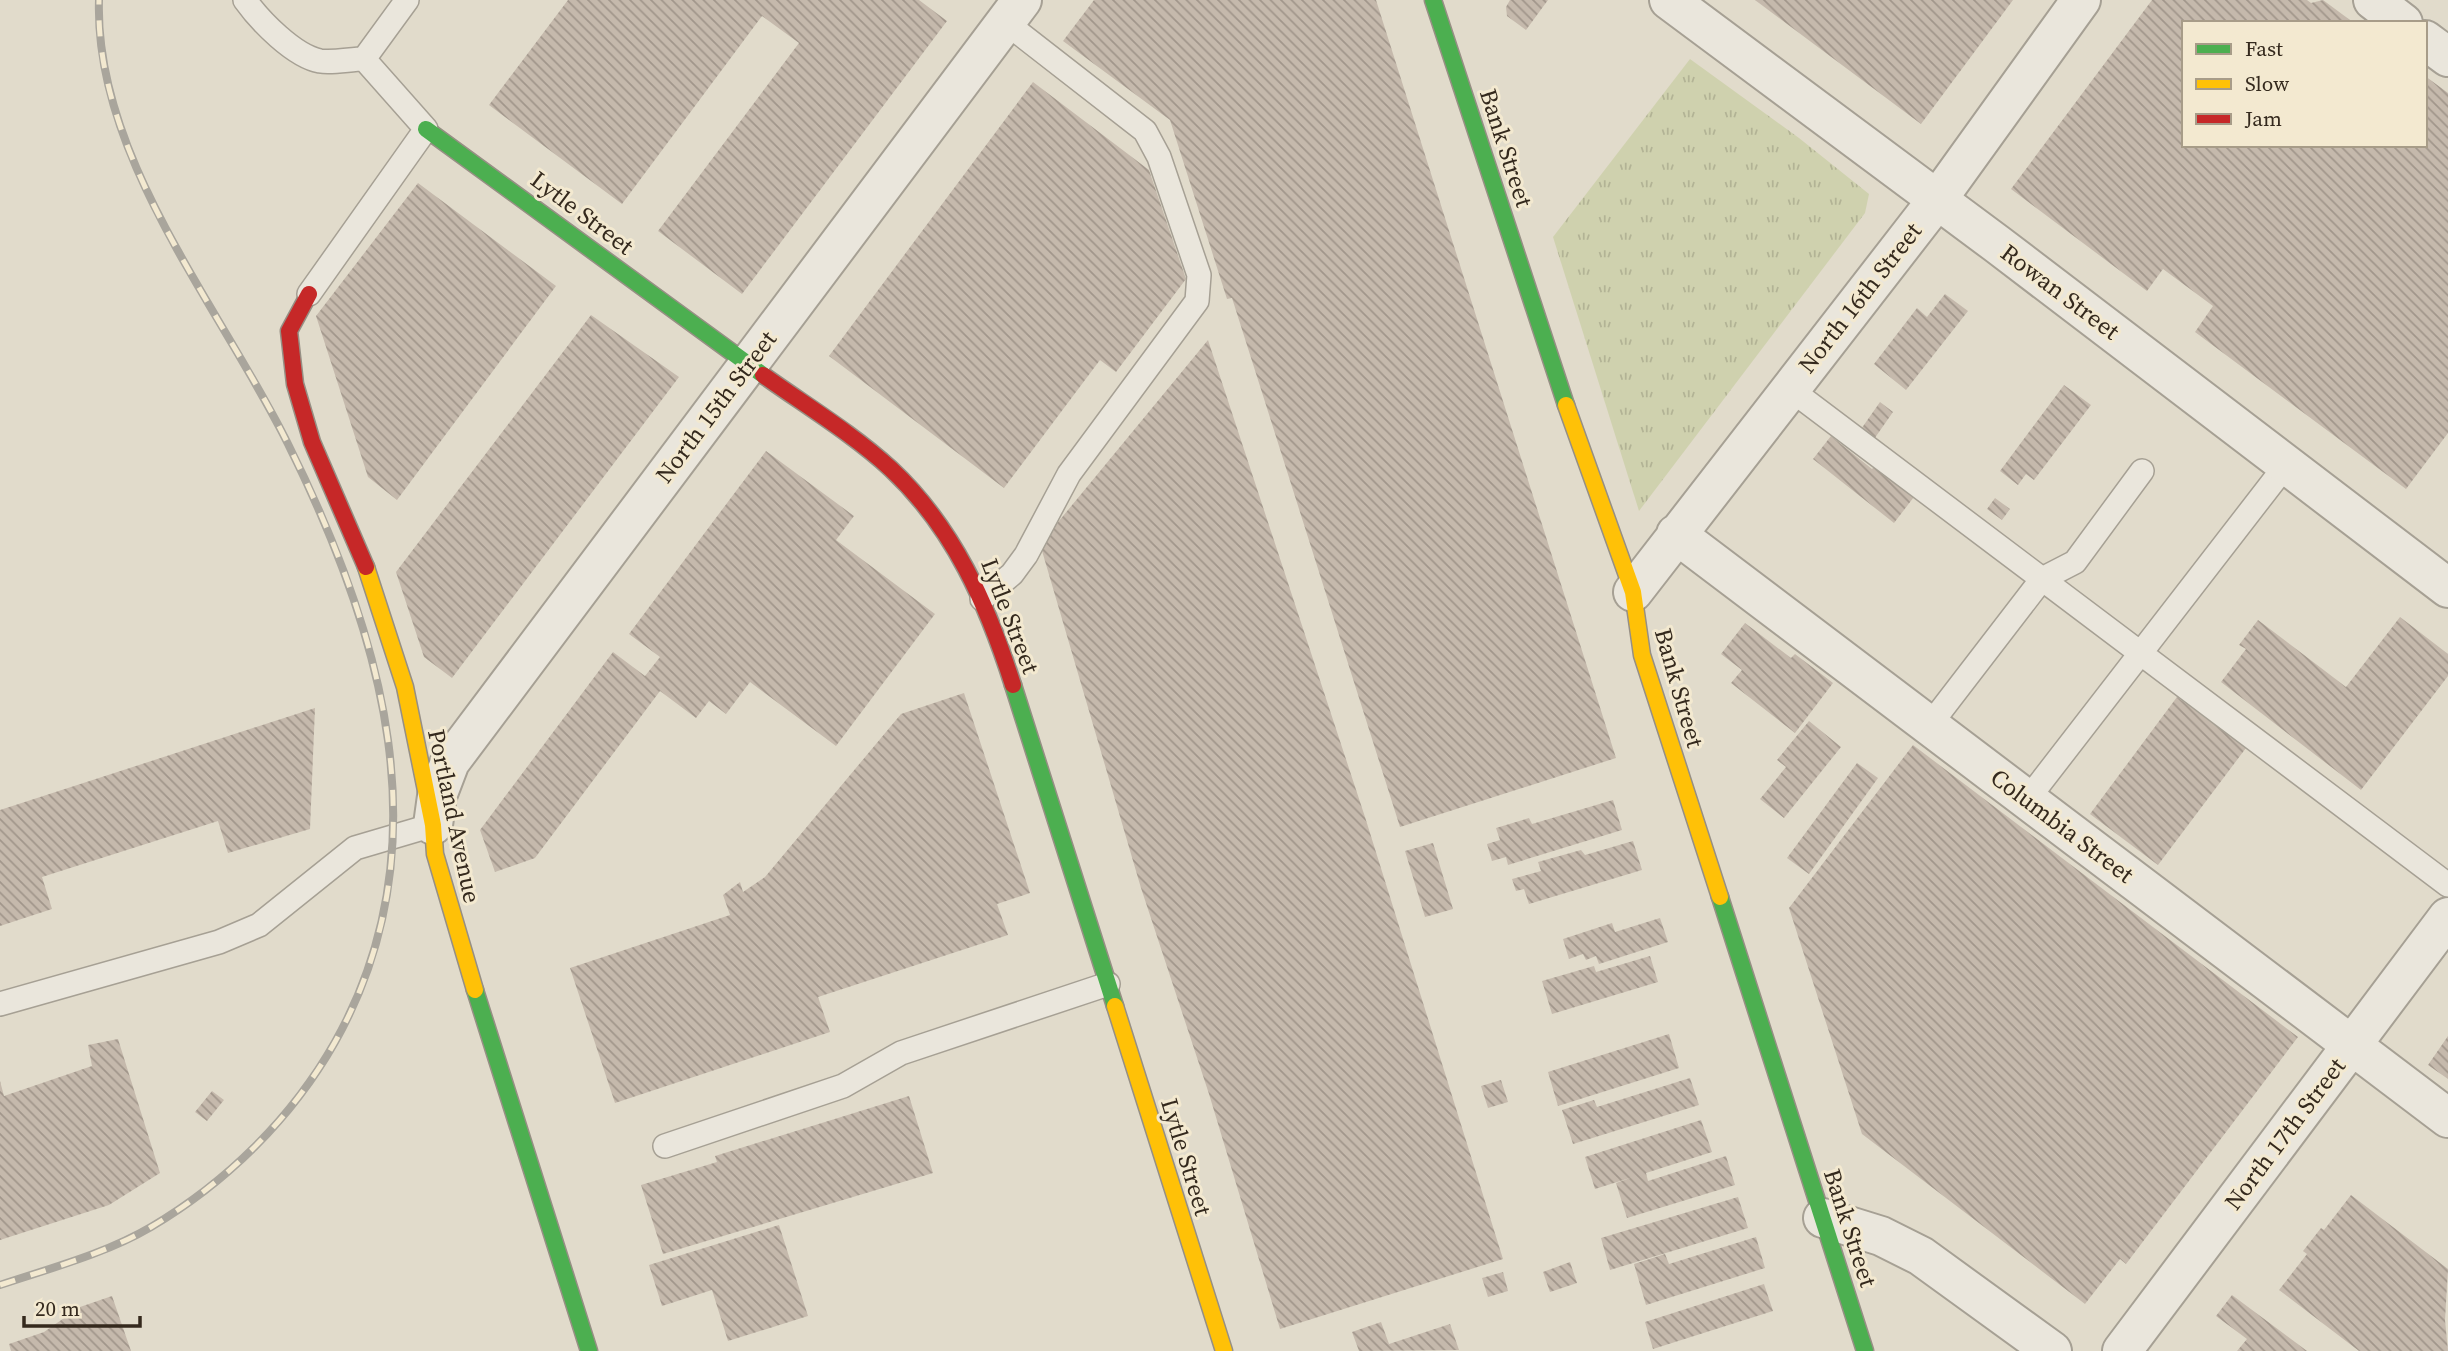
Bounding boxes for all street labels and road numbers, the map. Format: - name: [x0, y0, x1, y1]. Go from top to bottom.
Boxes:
- street label: Bank Street: [1472, 84, 1541, 211]
- street label: Lytle Street: [524, 163, 641, 262]
- street label: North 16th Street: [1790, 215, 1929, 380]
- street label: Rowan Street: [1994, 236, 2127, 347]
- street label: North 15th Street: [647, 324, 784, 490]
- street label: Lytle Street: [973, 553, 1048, 678]
- street label: Bank Street: [1647, 624, 1712, 751]
- street label: Portland Avenue: [420, 726, 489, 906]
- street label: Columbia Street: [1984, 761, 2141, 890]
- street label: North 17th Street: [2216, 1051, 2353, 1217]
- street label: Lytle Street: [1153, 1094, 1220, 1220]
- street label: Bank Street: [1816, 1164, 1885, 1291]

